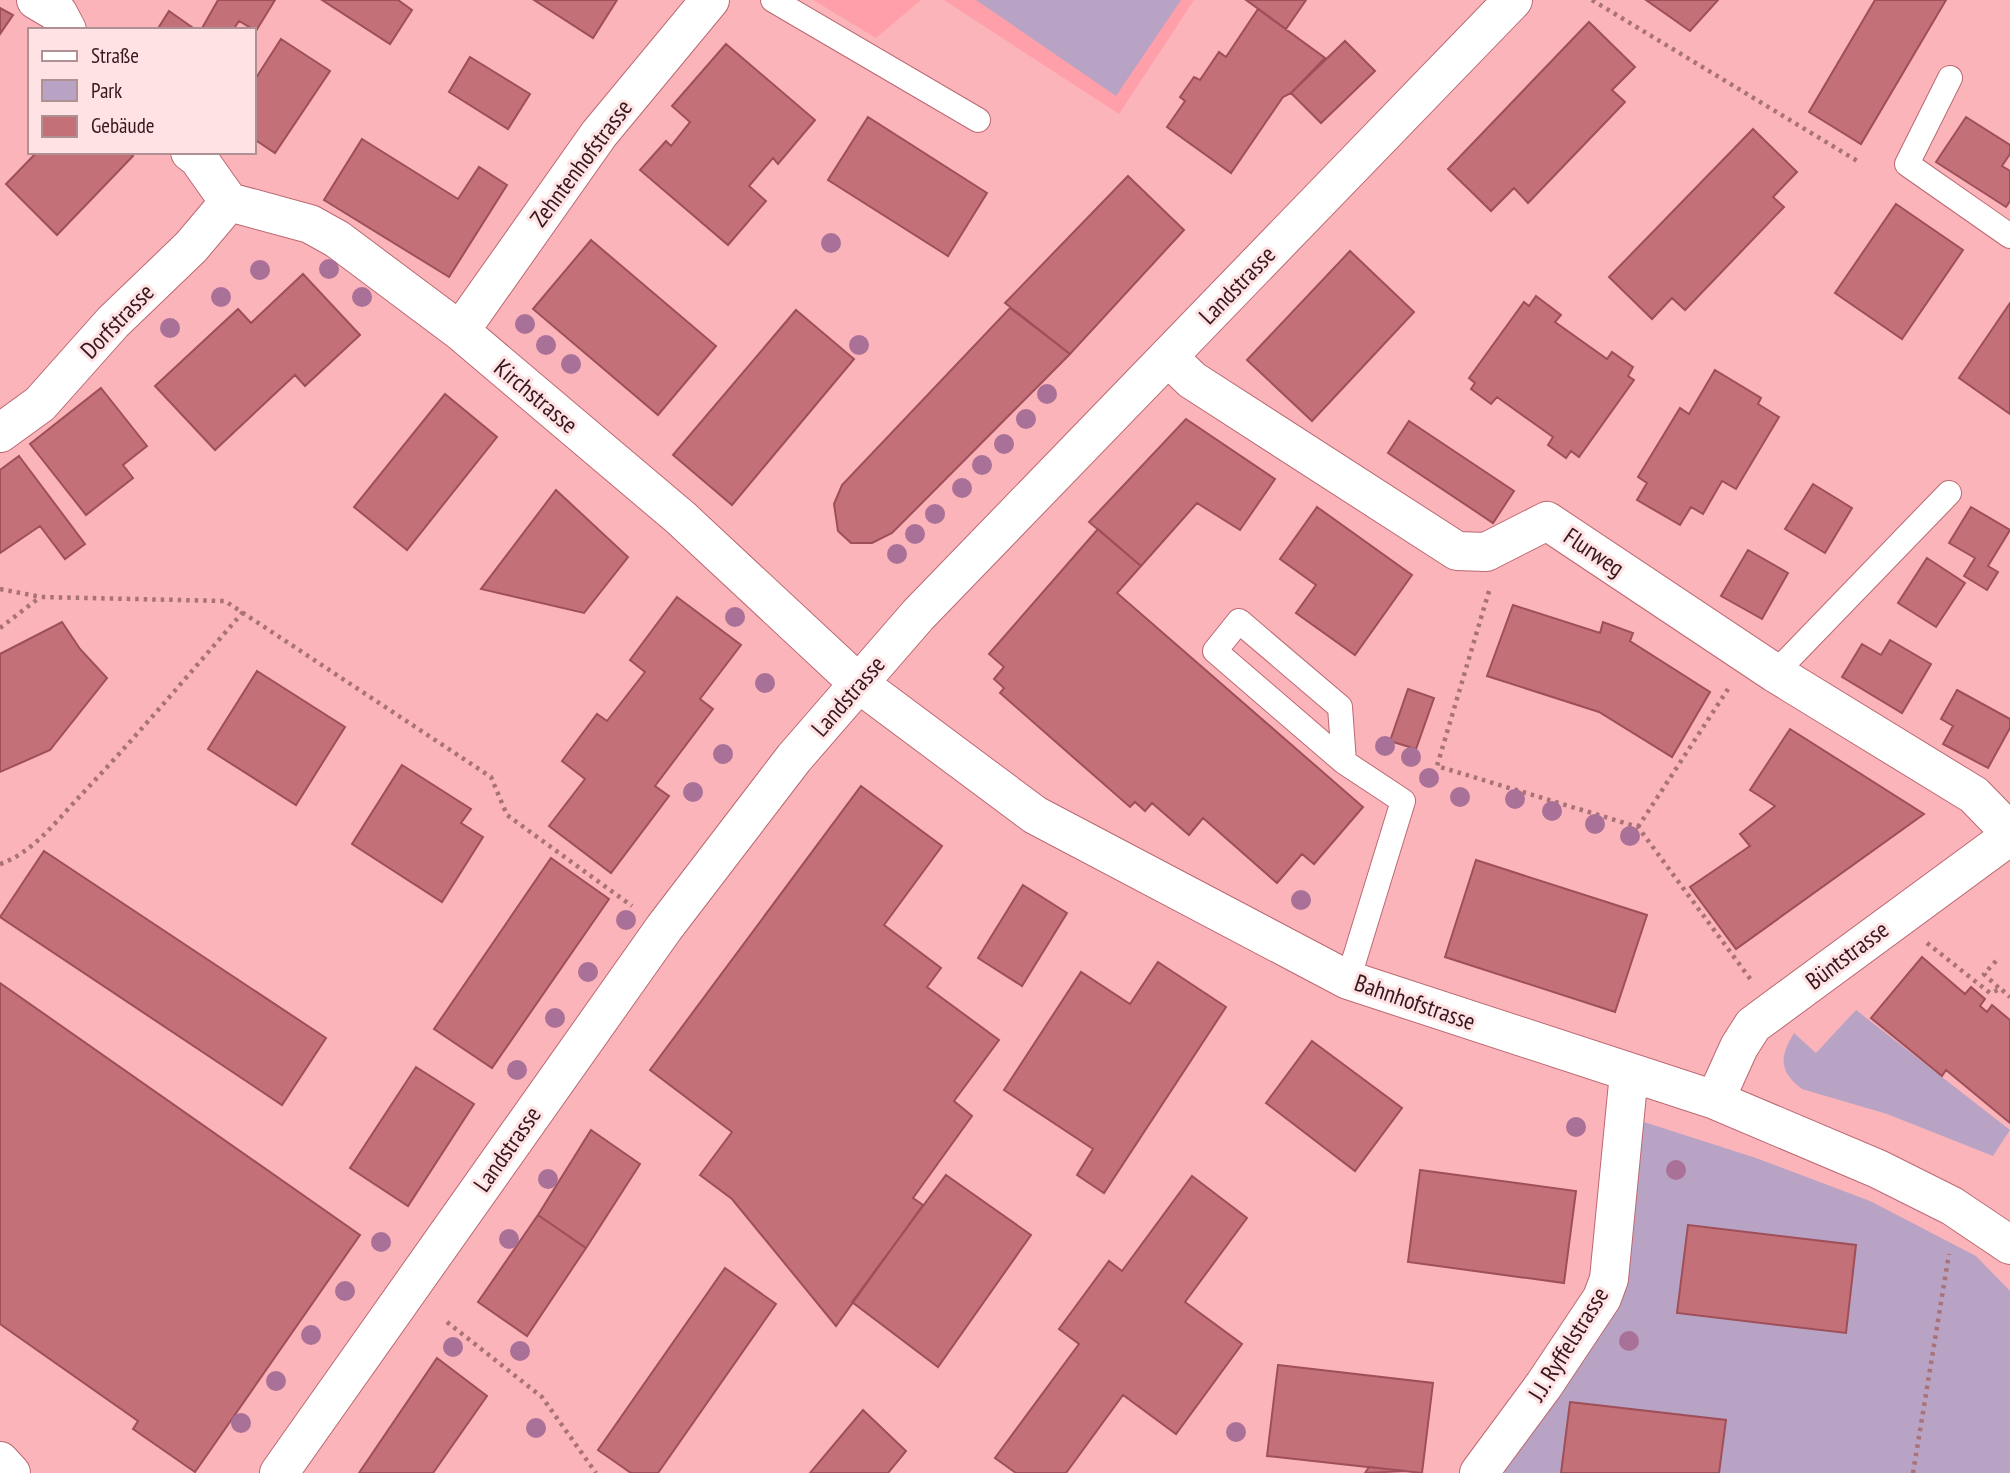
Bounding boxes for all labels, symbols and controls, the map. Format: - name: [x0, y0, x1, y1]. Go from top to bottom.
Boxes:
- legend: [28, 28, 256, 154]
- text: Straße: [91, 42, 139, 69]
- text: Park: [91, 77, 122, 104]
- street label: Zehntenhofstrasse: [523, 93, 639, 233]
- text: Gebäude: [91, 112, 154, 139]
- street label: Landstrasse: [1192, 239, 1282, 331]
- street label: Dorfstrasse: [74, 277, 160, 365]
- street label: Kirchstrasse: [488, 352, 584, 440]
- street label: Flurweg: [1558, 521, 1630, 583]
- street label: Landstrasse: [804, 649, 892, 743]
- street label: Büntstrasse: [1799, 914, 1895, 996]
- street label: Bahnhofstrasse: [1350, 967, 1480, 1037]
- street label: Landstrasse: [466, 1100, 548, 1198]
- street label: J.J. Ryffelstrasse: [1520, 1281, 1615, 1408]

